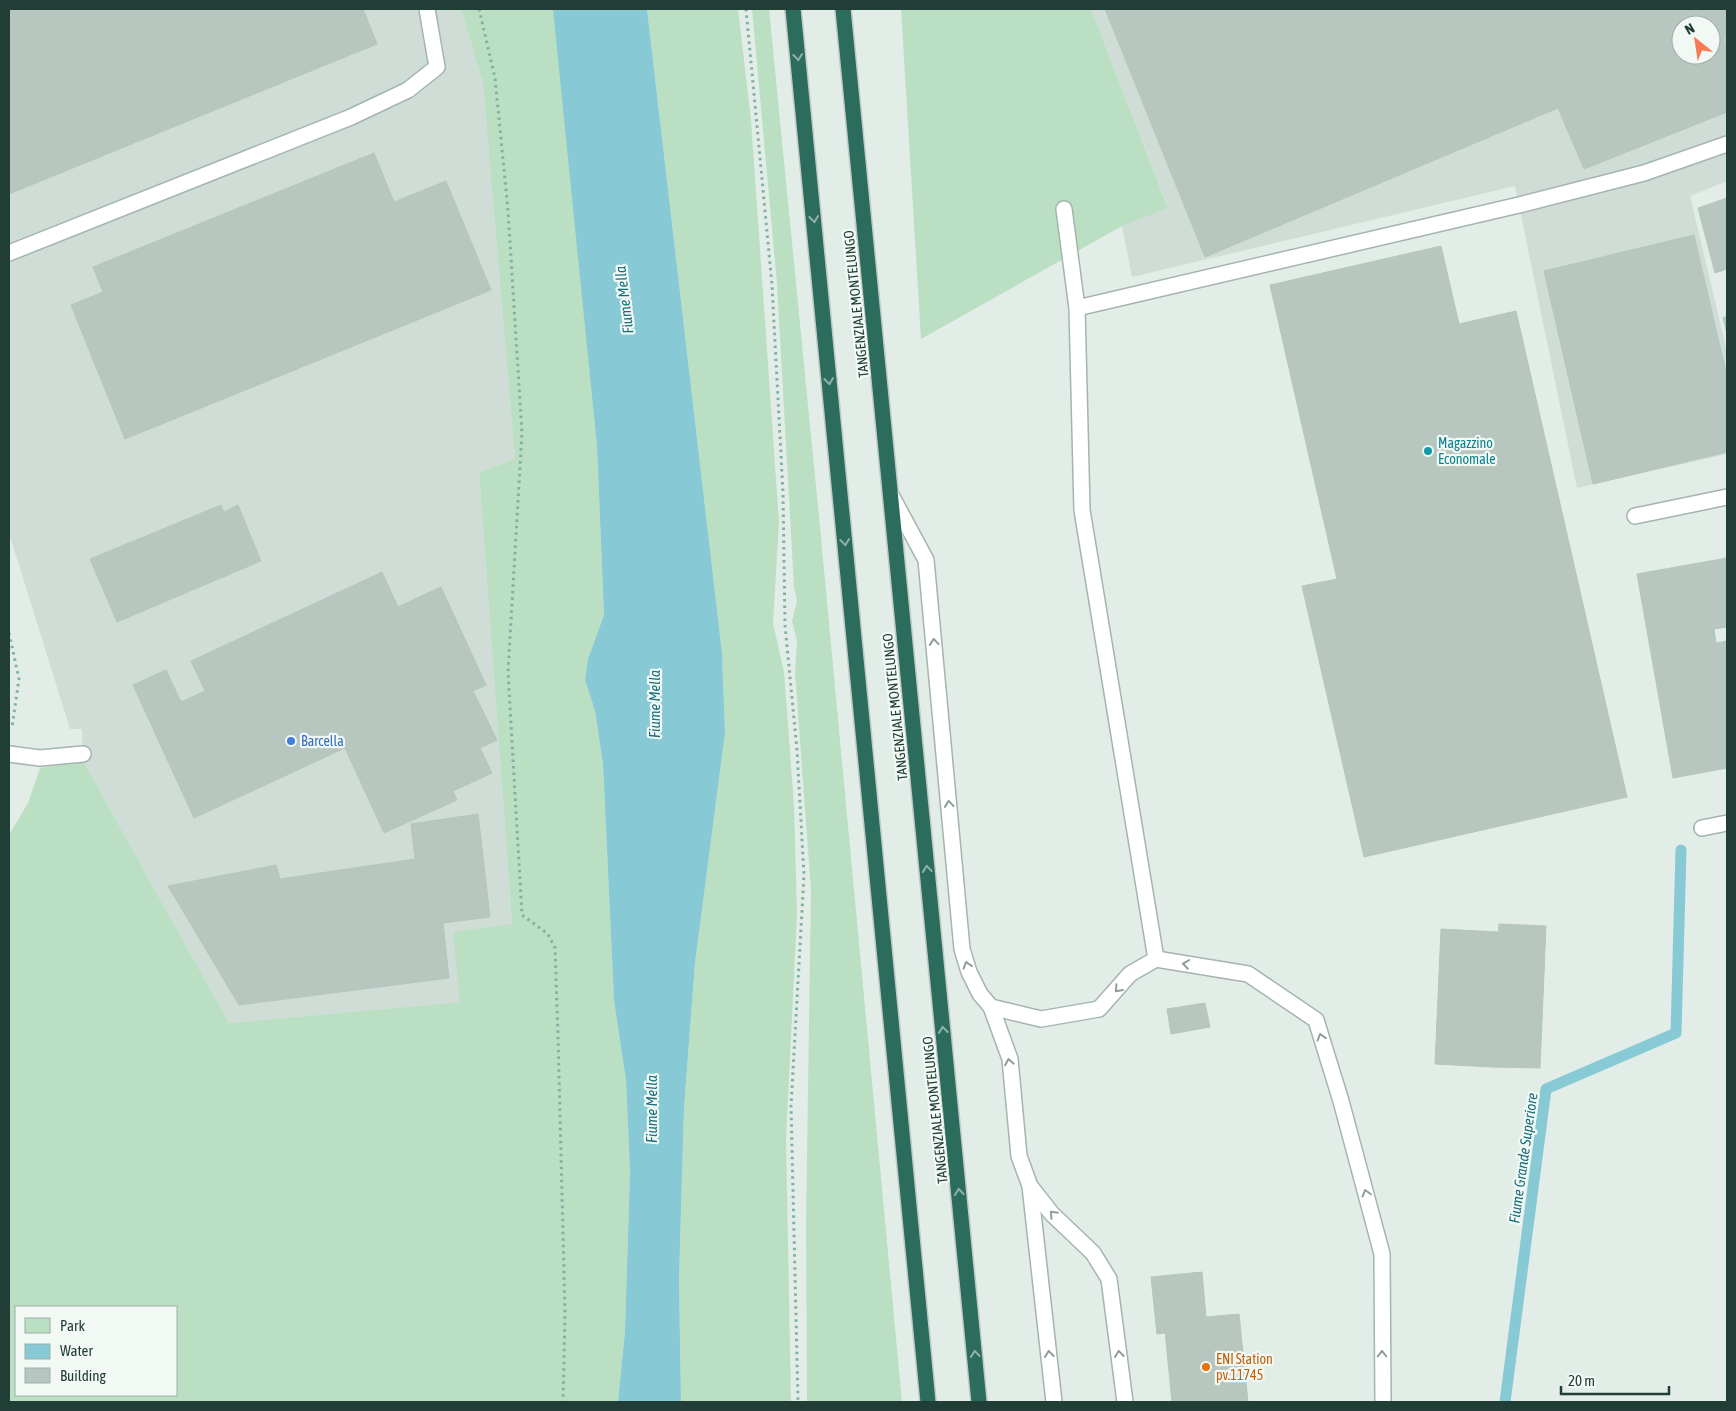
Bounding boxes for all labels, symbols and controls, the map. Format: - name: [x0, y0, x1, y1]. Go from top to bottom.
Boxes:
- north arrow: [1671, 15, 1721, 65]
- text: N: [1682, 20, 1697, 38]
- one-way arrow: [792, 54, 803, 62]
- one-way arrow: [808, 215, 819, 223]
- street label: TANGENZIALE MONTELUNGO: [840, 230, 872, 378]
- water label: Fiume Mella: [611, 265, 637, 335]
- one-way arrow: [823, 377, 834, 385]
- place label: Magazzino Economale: [1438, 435, 1496, 467]
- marker: Magazzino Economale: [1422, 445, 1434, 457]
- one-way arrow: [839, 539, 850, 547]
- street label: TANGENZIALE MONTELUNGO: [879, 633, 911, 781]
- one-way arrow: [929, 638, 940, 646]
- water label: Fiume Mella: [646, 670, 663, 738]
- place label: Barcella: [301, 733, 344, 749]
- marker: Barcella: [285, 735, 297, 747]
- one-way arrow: [944, 800, 955, 808]
- one-way arrow: [922, 864, 933, 872]
- one-way arrow: [1182, 959, 1190, 970]
- one-way arrow: [962, 962, 972, 970]
- one-way arrow: [1114, 983, 1123, 992]
- one-way arrow: [938, 1026, 949, 1034]
- one-way arrow: [1317, 1033, 1327, 1041]
- street label: TANGENZIALE MONTELUNGO: [919, 1036, 951, 1184]
- one-way arrow: [1005, 1058, 1015, 1067]
- water label: Fiume Mella: [643, 1075, 660, 1143]
- water label: Fiume Grande Superiore: [1505, 1091, 1541, 1224]
- one-way arrow: [954, 1188, 965, 1196]
- one-way arrow: [1361, 1190, 1371, 1198]
- one-way arrow: [1050, 1210, 1059, 1219]
- legend: [15, 1306, 178, 1396]
- text: Park: [60, 1317, 85, 1334]
- text: Water: [60, 1342, 93, 1359]
- one-way arrow: [970, 1349, 981, 1357]
- one-way arrow: [1377, 1349, 1387, 1357]
- one-way arrow: [1044, 1350, 1055, 1358]
- one-way arrow: [1114, 1350, 1125, 1358]
- place label: ENI Station pv.11745: [1216, 1351, 1273, 1383]
- marker: ENI Station pv.11745: [1200, 1361, 1212, 1373]
- scale bar: [1561, 1364, 1668, 1396]
- text: Building: [60, 1367, 106, 1384]
- text: 20 m: [1568, 1372, 1595, 1389]

